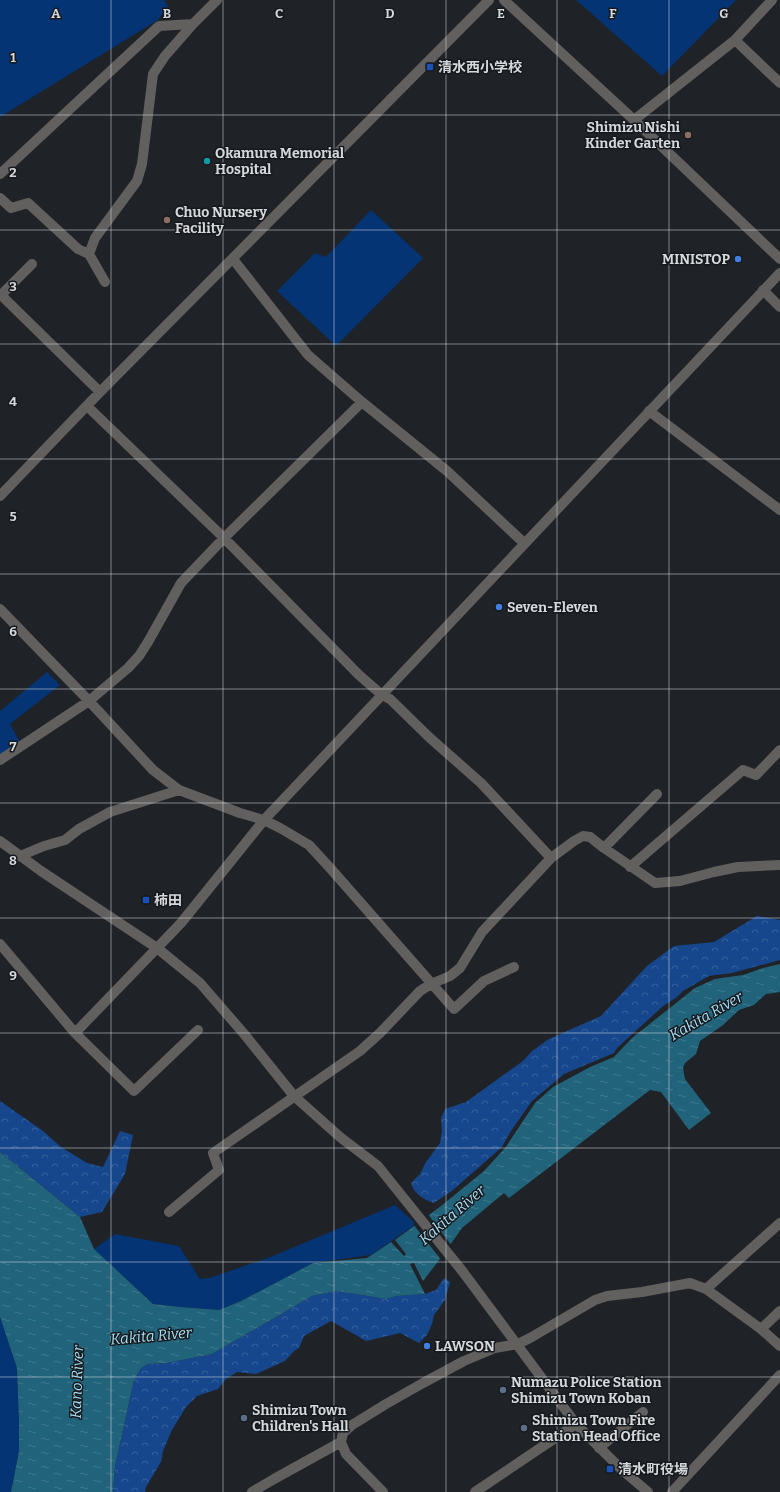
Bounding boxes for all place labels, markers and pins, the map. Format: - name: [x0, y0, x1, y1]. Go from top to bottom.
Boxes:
- place label: 清水西小学校: [438, 59, 522, 76]
- marker: 清水西小学校: [425, 62, 435, 72]
- place label: Shimizu Nishi Kinder Garten: [585, 119, 681, 152]
- marker: Shimizu Nishi Kinder Garten: [683, 130, 693, 140]
- place label: Okamura Memorial Hospital: [215, 145, 345, 178]
- marker: Okamura Memorial Hospital: [202, 156, 212, 166]
- place label: Chuo Nursery Facility: [175, 204, 267, 237]
- marker: Chuo Nursery Facility: [162, 215, 172, 225]
- place label: MINISTOP: [662, 251, 730, 268]
- marker: MINISTOP: [733, 254, 743, 264]
- place label: Seven-Eleven: [507, 599, 598, 616]
- marker: Seven-Eleven: [494, 602, 504, 612]
- place label: 柿田: [154, 892, 182, 909]
- marker: 柿田: [141, 895, 151, 905]
- place label: LAWSON: [435, 1338, 495, 1355]
- marker: LAWSON: [422, 1341, 432, 1351]
- place label: Numazu Police Station Shimizu Town Koban: [511, 1374, 661, 1407]
- marker: Numazu Police Station Shimizu Town Koban: [498, 1385, 508, 1395]
- place label: Shimizu Town Children's Hall: [252, 1402, 349, 1435]
- place label: Shimizu Town Fire Station Head Office: [532, 1412, 661, 1445]
- marker: Shimizu Town Children's Hall: [239, 1413, 249, 1423]
- marker: Shimizu Town Fire Station Head Office: [519, 1423, 529, 1433]
- place label: 清水町役場: [618, 1461, 688, 1478]
- marker: 清水町役場: [605, 1464, 615, 1474]

